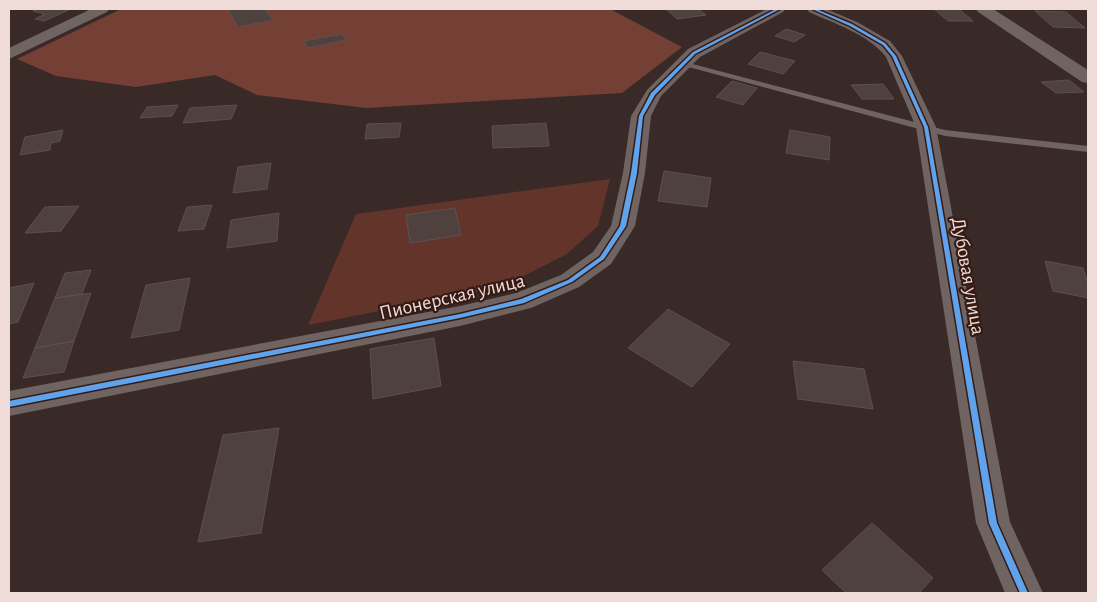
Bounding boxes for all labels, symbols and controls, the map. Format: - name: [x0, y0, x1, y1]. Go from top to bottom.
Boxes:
- street label: Дубовая улица: [948, 216, 988, 336]
- street label: Пионерская улица: [377, 270, 527, 324]

